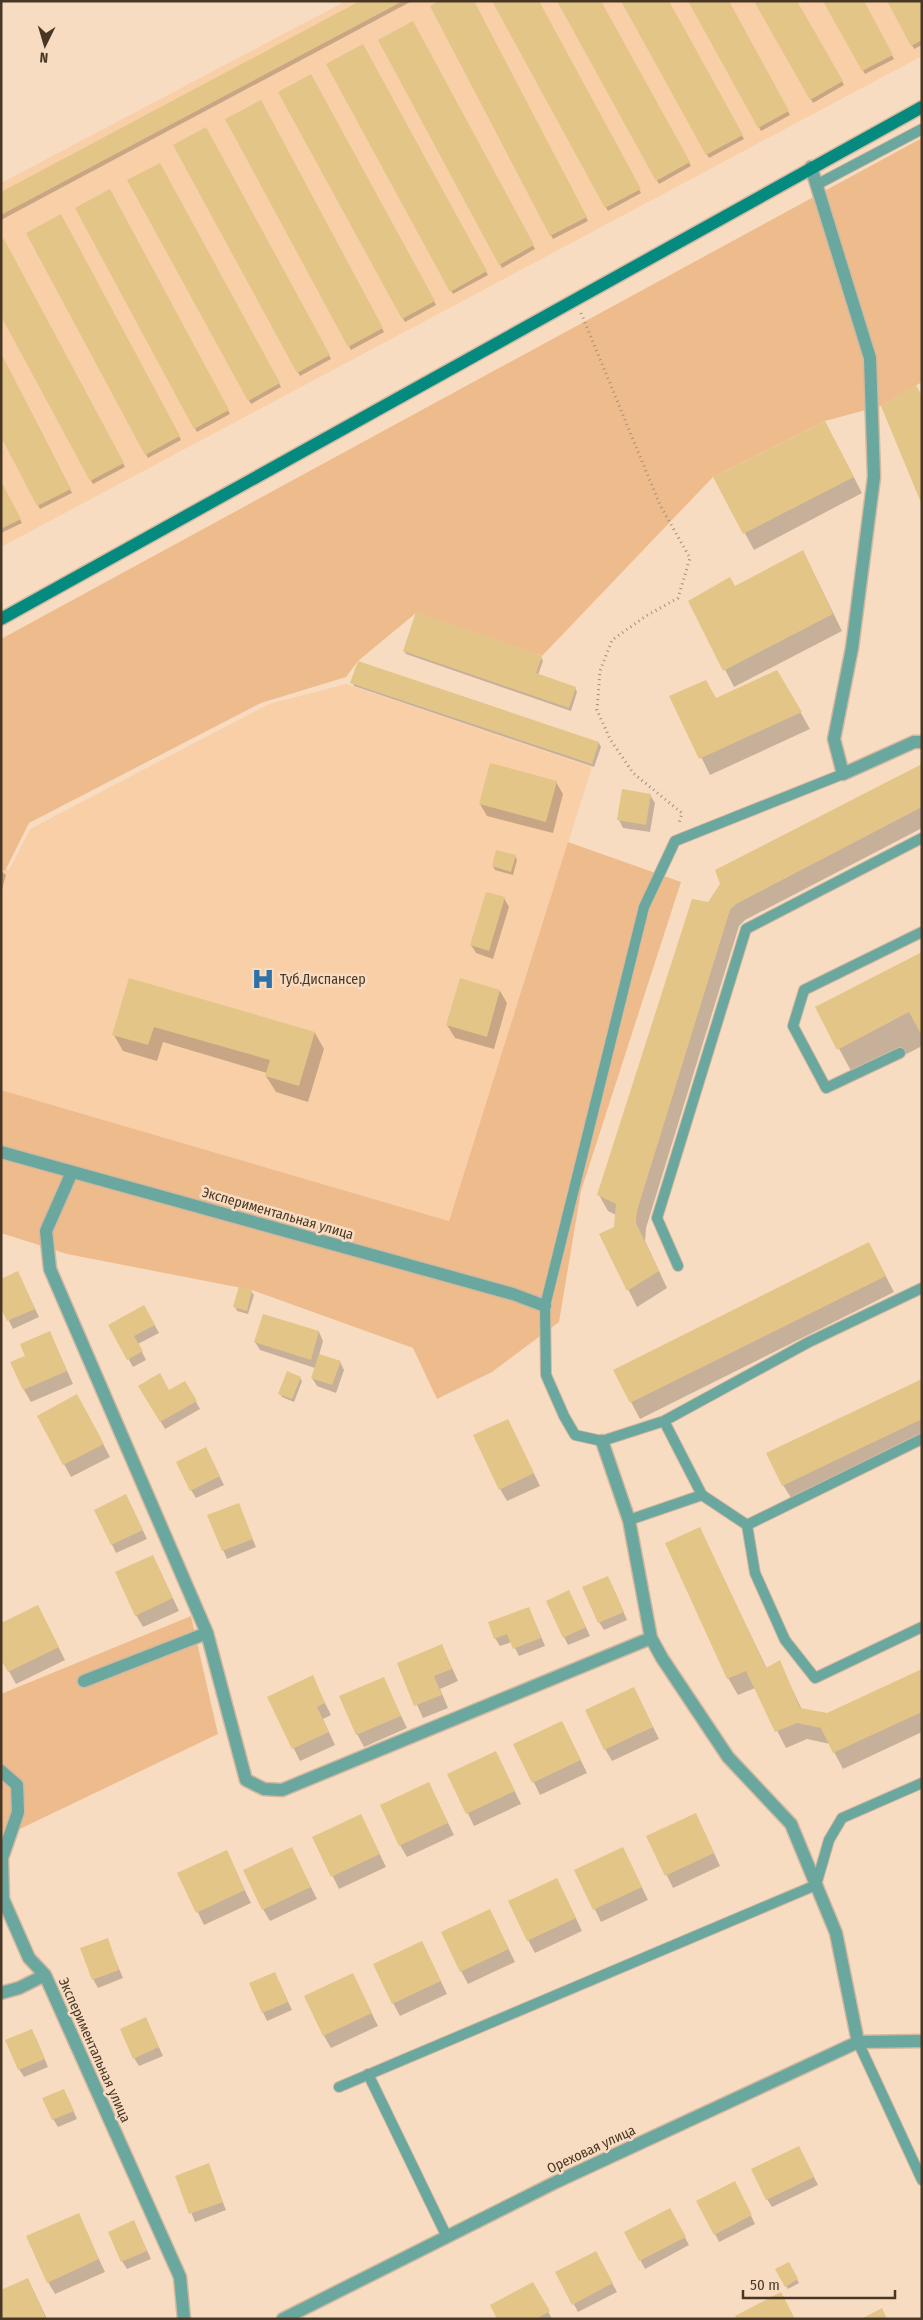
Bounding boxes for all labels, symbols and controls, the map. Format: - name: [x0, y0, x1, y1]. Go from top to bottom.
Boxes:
- north arrow: [20, 20, 70, 70]
- text: N: [39, 49, 49, 66]
- hospital icon: Туб.Диспансер: [250, 966, 276, 992]
- place label: Туб.Диспансер: [280, 971, 366, 988]
- street label: Экспериментальная улица: [200, 1184, 356, 1243]
- street label: Экспериментальная улица: [55, 1975, 134, 2125]
- street label: Ореховая улица: [544, 2122, 638, 2177]
- scale bar: [743, 2268, 896, 2300]
- text: 50 m: [750, 2276, 780, 2294]

